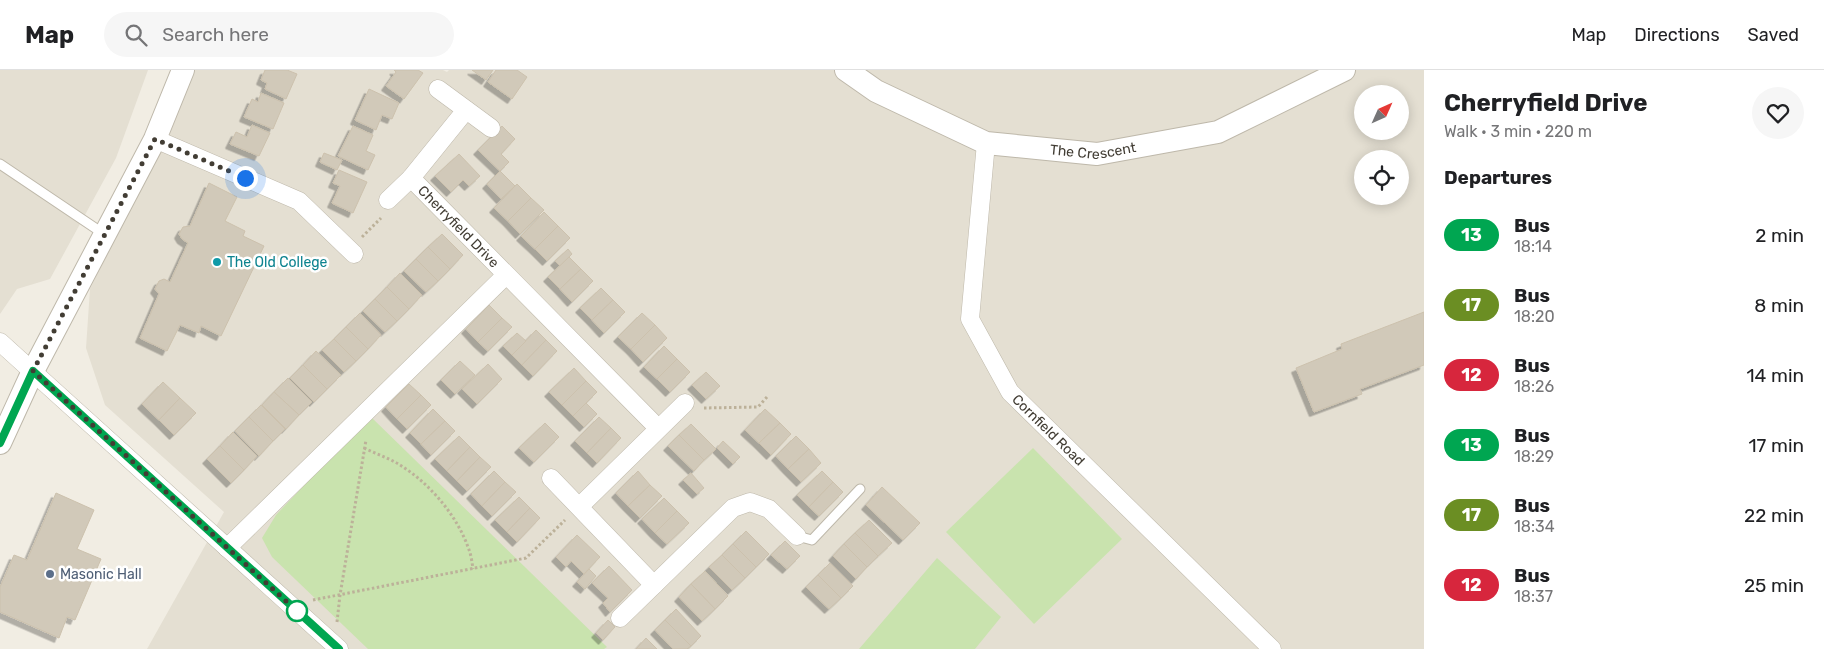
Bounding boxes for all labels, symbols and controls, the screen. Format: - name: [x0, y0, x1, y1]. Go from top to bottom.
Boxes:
- search box: [104, 12, 454, 57]
- text: Map: [25, 21, 74, 49]
- icon: search: [122, 21, 150, 49]
- text: Search here: [162, 23, 269, 46]
- text: Map: [1571, 24, 1606, 46]
- text: Directions: [1634, 24, 1720, 46]
- text: Saved: [1748, 24, 1799, 46]
- north arrow: [1354, 85, 1409, 140]
- map controls: [1354, 85, 1409, 205]
- button: heart: [1752, 87, 1804, 139]
- text: Cherryfield Drive: [1444, 89, 1647, 117]
- text: Walk · 3 min · 220 m: [1444, 122, 1592, 141]
- street label: The Crescent: [1049, 139, 1138, 163]
- button: locate: [1354, 150, 1409, 205]
- your location: [233, 166, 258, 191]
- text: Departures: [1444, 166, 1552, 189]
- street label: Cherryfield Drive: [414, 182, 503, 271]
- text: Bus: [1514, 214, 1550, 237]
- text: 13: [1461, 224, 1482, 246]
- text: 2 min: [1755, 224, 1804, 247]
- text: 18:14: [1514, 237, 1552, 256]
- place label: The Old College: [227, 254, 328, 271]
- marker: The Old College: [211, 256, 223, 268]
- text: Bus: [1514, 284, 1550, 307]
- text: 17: [1462, 294, 1481, 316]
- text: 8 min: [1754, 294, 1804, 317]
- text: 18:20: [1514, 307, 1555, 326]
- text: Bus: [1514, 354, 1550, 377]
- text: 12: [1461, 364, 1482, 386]
- text: 14 min: [1746, 364, 1804, 387]
- text: 18:26: [1514, 377, 1554, 396]
- street label: Cornfield Road: [1008, 391, 1088, 470]
- text: Bus: [1514, 424, 1550, 447]
- text: 13: [1461, 434, 1482, 456]
- text: 17 min: [1748, 434, 1804, 457]
- text: 18:29: [1514, 447, 1554, 466]
- text: Bus: [1514, 494, 1550, 517]
- text: 17: [1462, 504, 1481, 526]
- text: 22 min: [1744, 504, 1804, 527]
- text: 18:34: [1514, 517, 1555, 536]
- text: Bus: [1514, 564, 1550, 587]
- place label: Masonic Hall: [60, 566, 142, 583]
- marker: Masonic Hall: [44, 568, 56, 580]
- text: 12: [1461, 574, 1482, 596]
- text: 25 min: [1744, 574, 1804, 597]
- text: 18:37: [1514, 587, 1553, 606]
- unlabelled marker: [286, 600, 308, 622]

